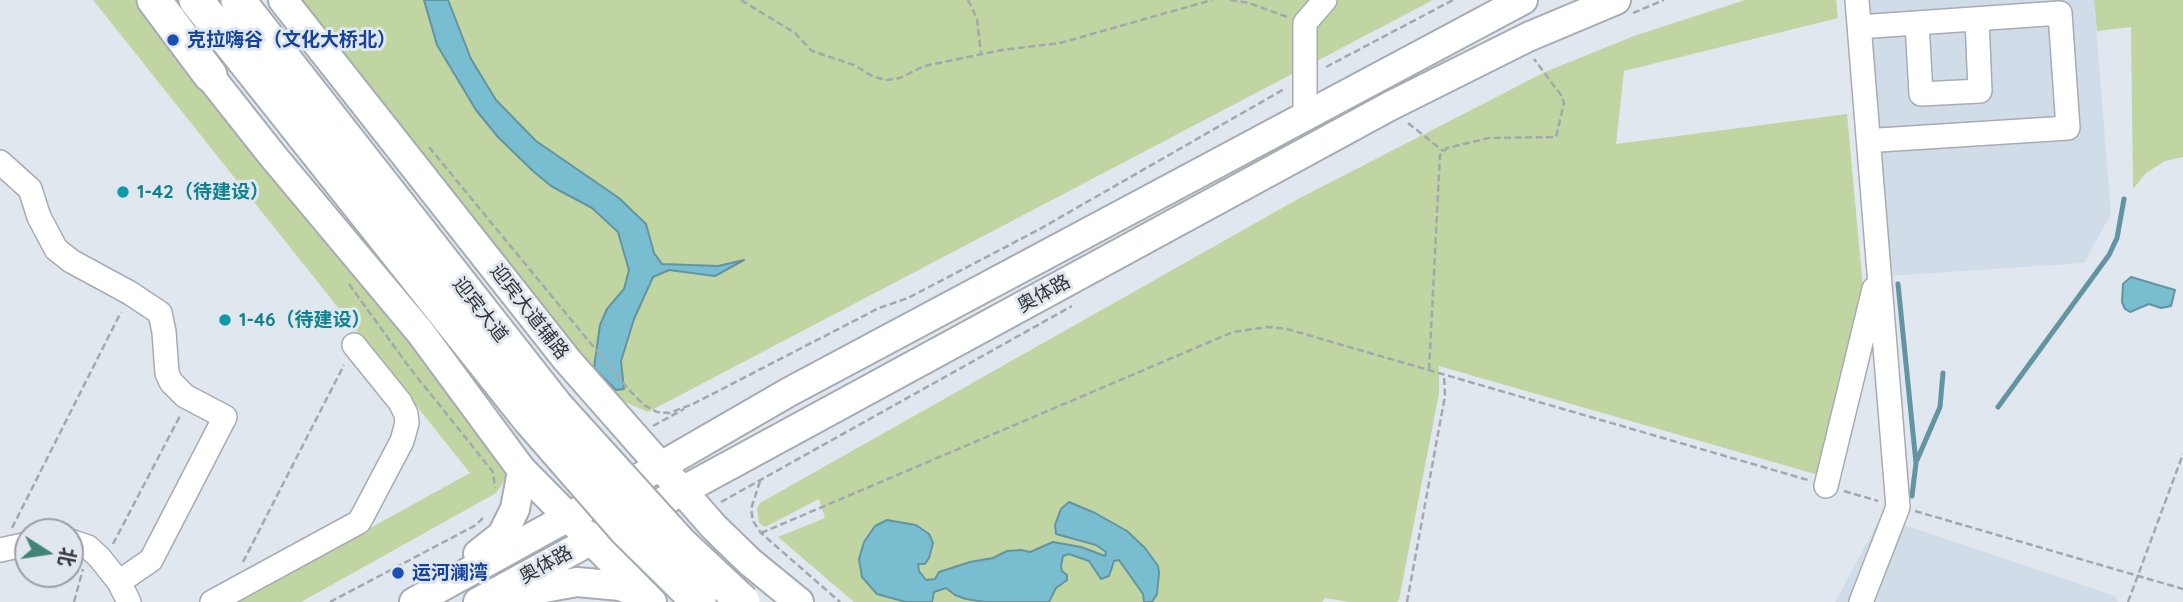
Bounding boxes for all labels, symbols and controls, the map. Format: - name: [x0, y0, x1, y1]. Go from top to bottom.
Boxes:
- place label: 克拉嗨谷（文化大桥北）: [187, 29, 396, 51]
- marker: 克拉嗨谷（文化大桥北）: [165, 32, 181, 48]
- place label: 1-42（待建设）: [137, 181, 269, 203]
- marker: 1-42（待建设）: [115, 184, 131, 200]
- street label: 迎宾大道辅路: [485, 260, 573, 364]
- street label: 奥体路: [1014, 270, 1074, 318]
- street label: 迎宾大道: [448, 273, 512, 347]
- place label: 1-46（待建设）: [239, 309, 371, 331]
- marker: 1-46（待建设）: [217, 312, 233, 328]
- north arrow: [14, 518, 84, 588]
- street label: 奥体路: [516, 541, 576, 589]
- text: 北: [54, 545, 81, 569]
- place label: 运河澜湾: [412, 562, 488, 584]
- marker: 运河澜湾: [390, 565, 406, 581]

